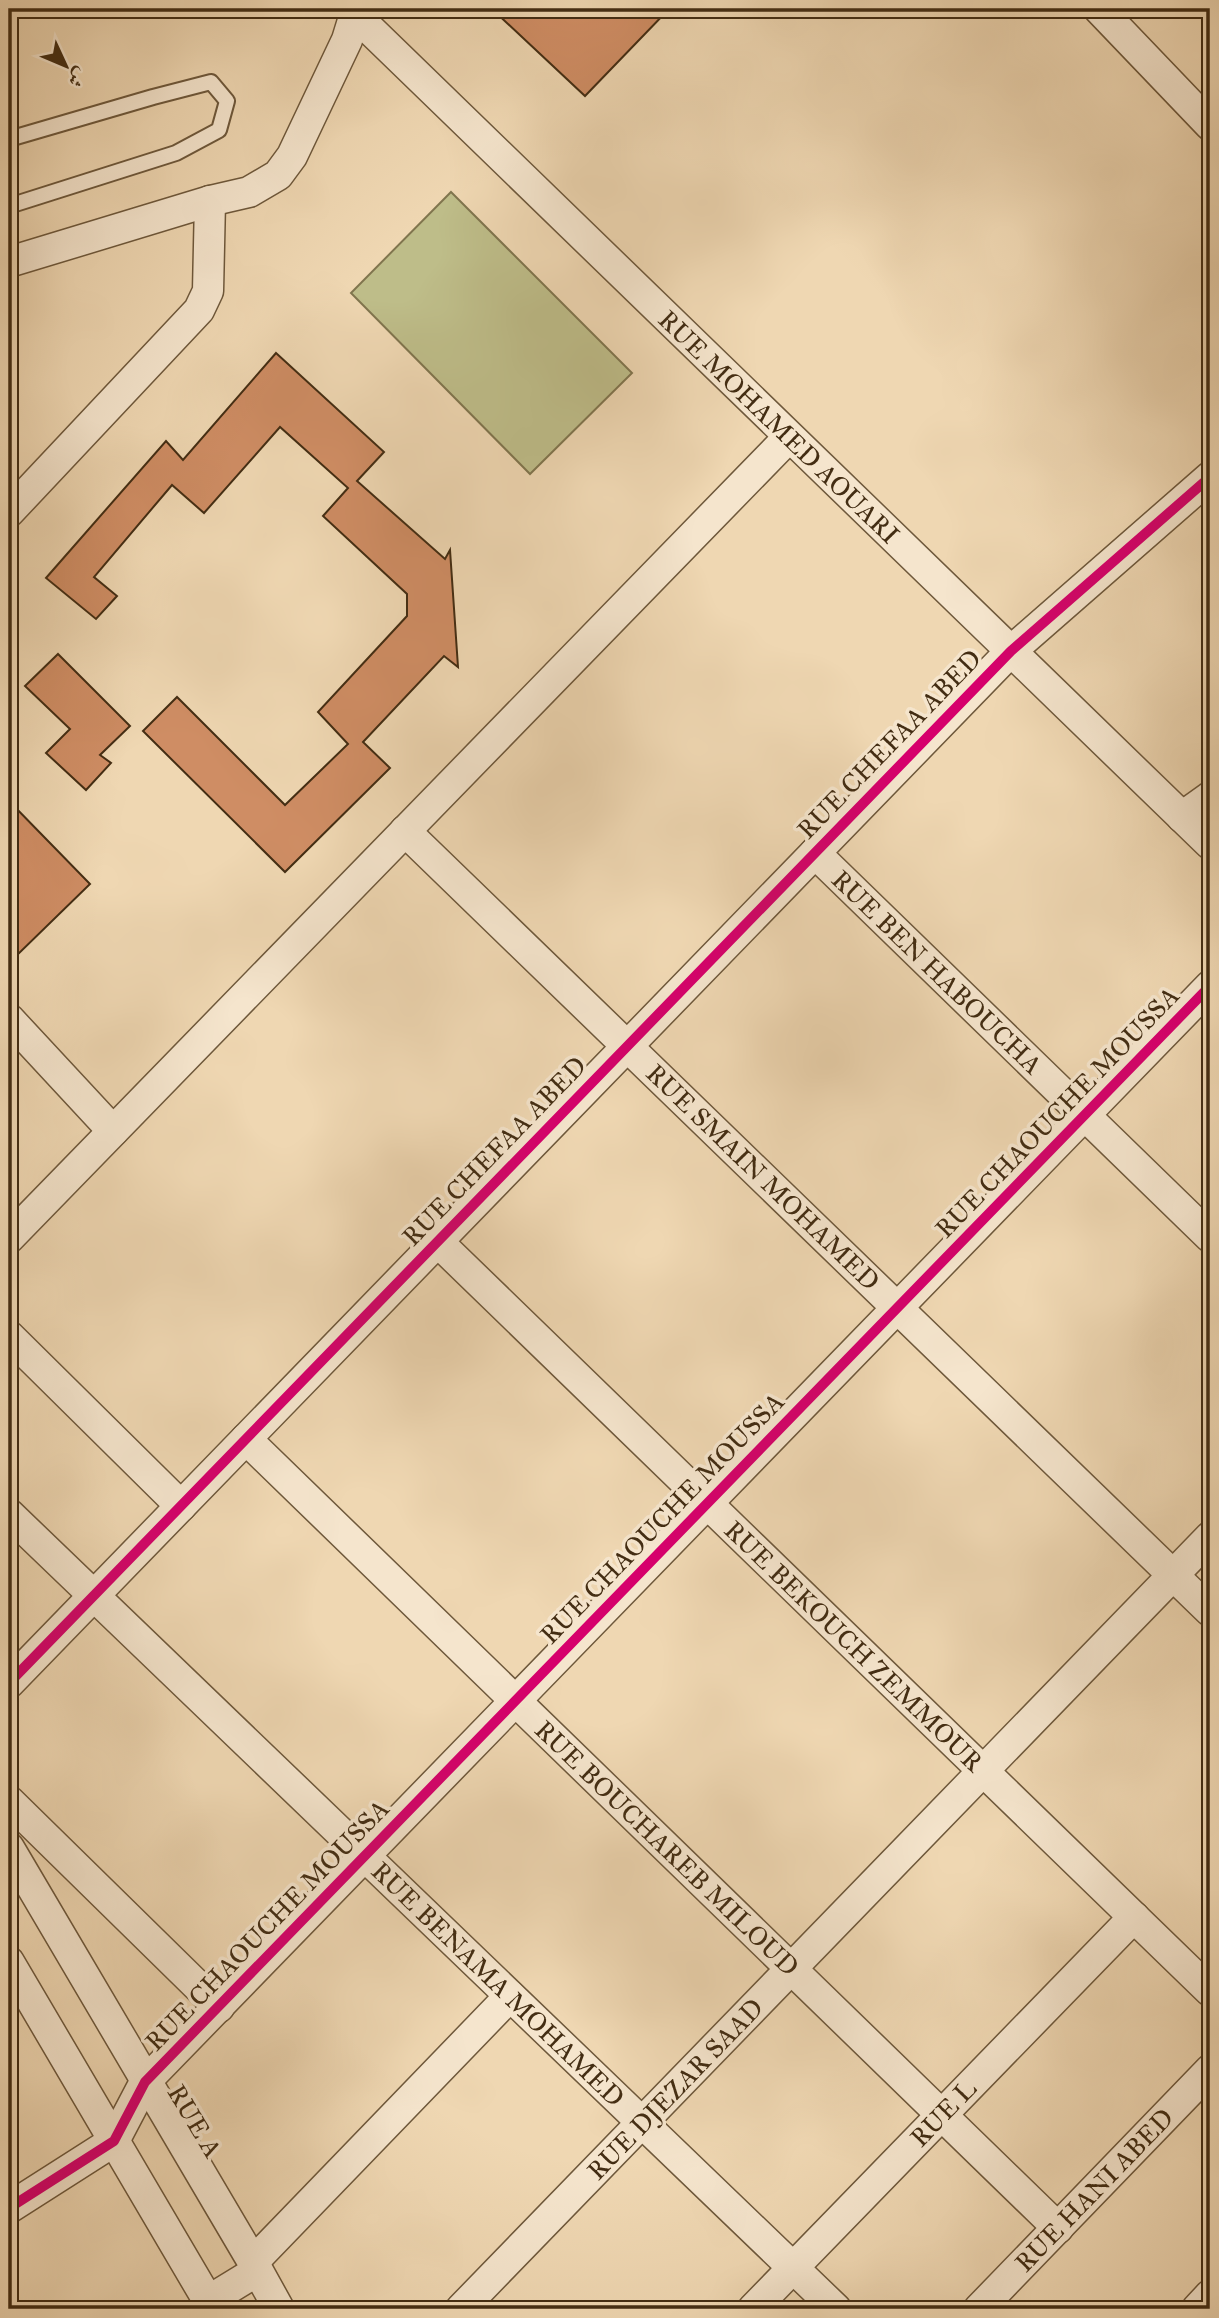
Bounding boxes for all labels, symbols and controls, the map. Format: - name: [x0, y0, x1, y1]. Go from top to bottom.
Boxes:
- north arrow: [32, 32, 102, 102]
- text: ش: [63, 63, 93, 92]
- street label: RUE MOHAMED AOUARI: [652, 303, 906, 551]
- street label: RUE CHEFAA ABED: [790, 643, 988, 845]
- street label: RUE BEN HABOUCHA: [825, 863, 1049, 1081]
- street label: RUE CHAOUCHE MOUSSA: [928, 979, 1186, 1244]
- street label: RUE CHEFAA ABED: [395, 1050, 593, 1252]
- street label: RUE SMAIN MOHAMED: [640, 1057, 886, 1297]
- street label: RUE CHAOUCHE MOUSSA: [533, 1385, 791, 1650]
- street label: RUE BEKOUCH ZEMMOUR: [718, 1514, 991, 1779]
- street label: RUE BOUCHAREB MILOUD: [528, 1713, 806, 1983]
- street label: RUE CHAOUCHE MOUSSA: [138, 1792, 396, 2057]
- street label: RUE BENAMA MOHAMED: [365, 1855, 631, 2113]
- street label: RUE DJEZAR SAAD: [580, 1992, 770, 2186]
- street label: RUE L: [903, 2073, 983, 2153]
- street label: RUE A: [161, 2079, 229, 2164]
- street label: RUE HANI ABED: [1008, 2102, 1180, 2278]

